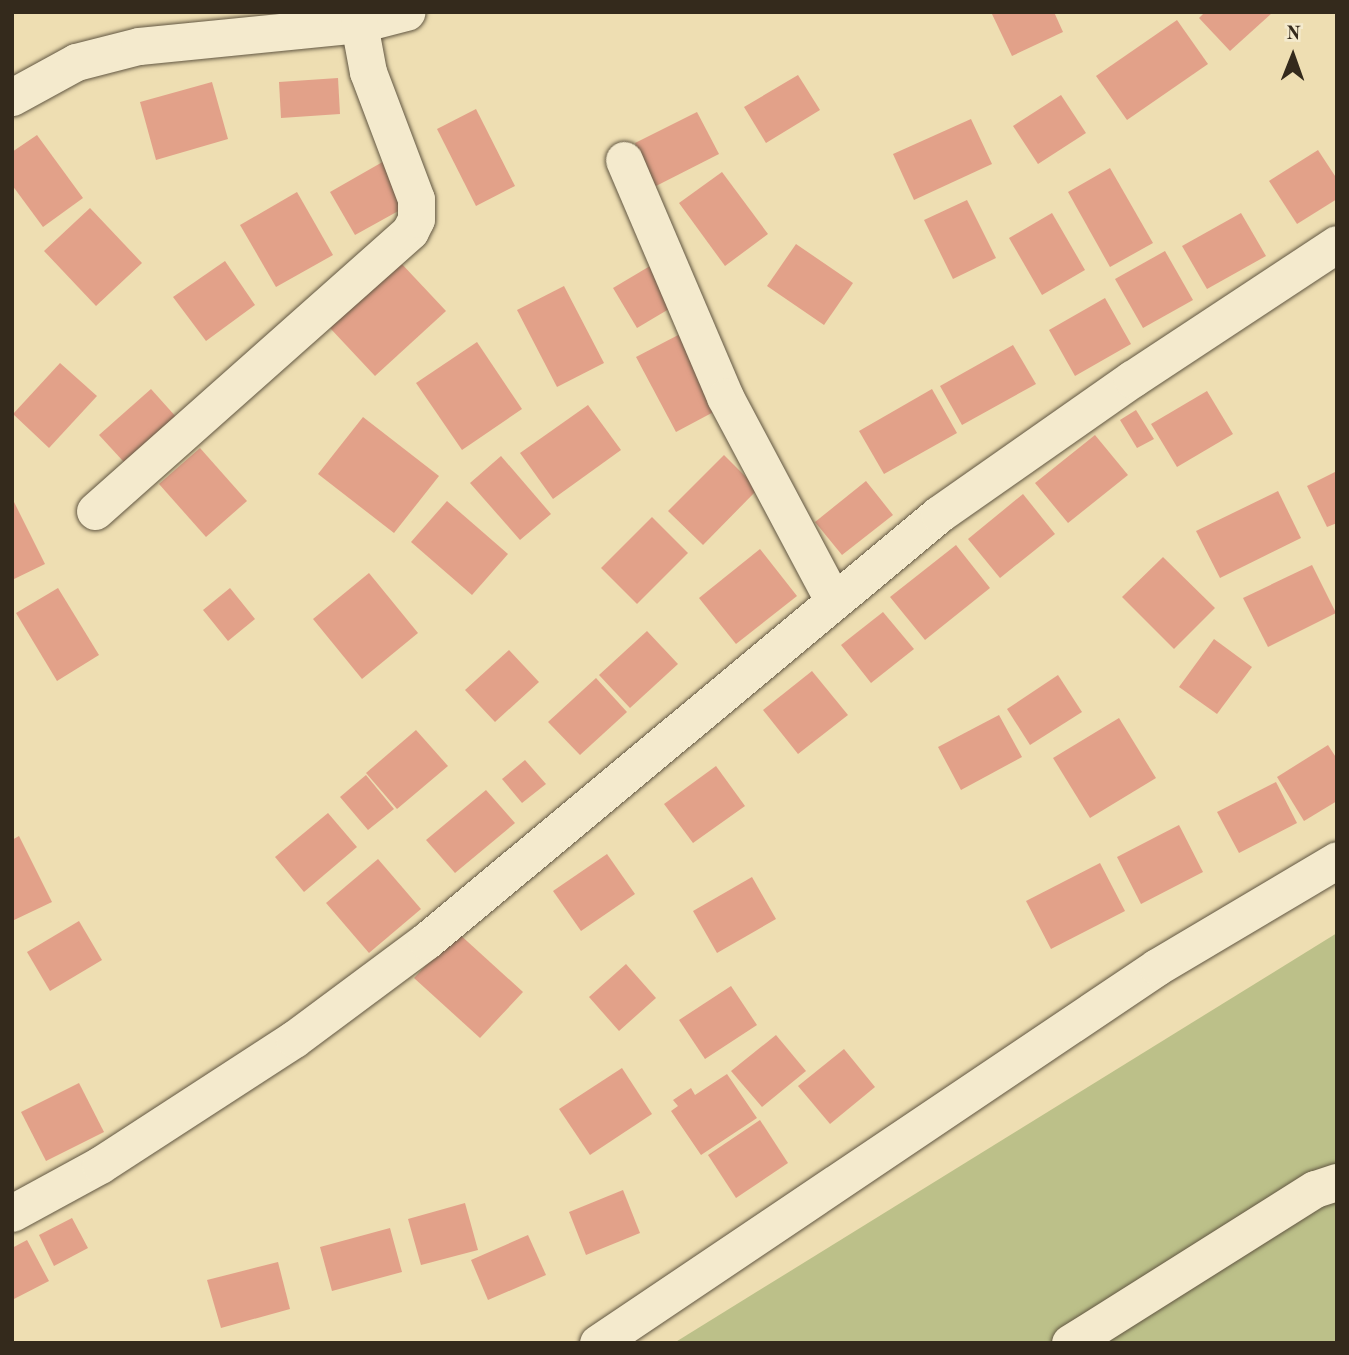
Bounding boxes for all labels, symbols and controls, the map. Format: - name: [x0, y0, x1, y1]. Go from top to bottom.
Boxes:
- north arrow: [1258, 21, 1328, 91]
- text: N: [1286, 25, 1301, 44]

